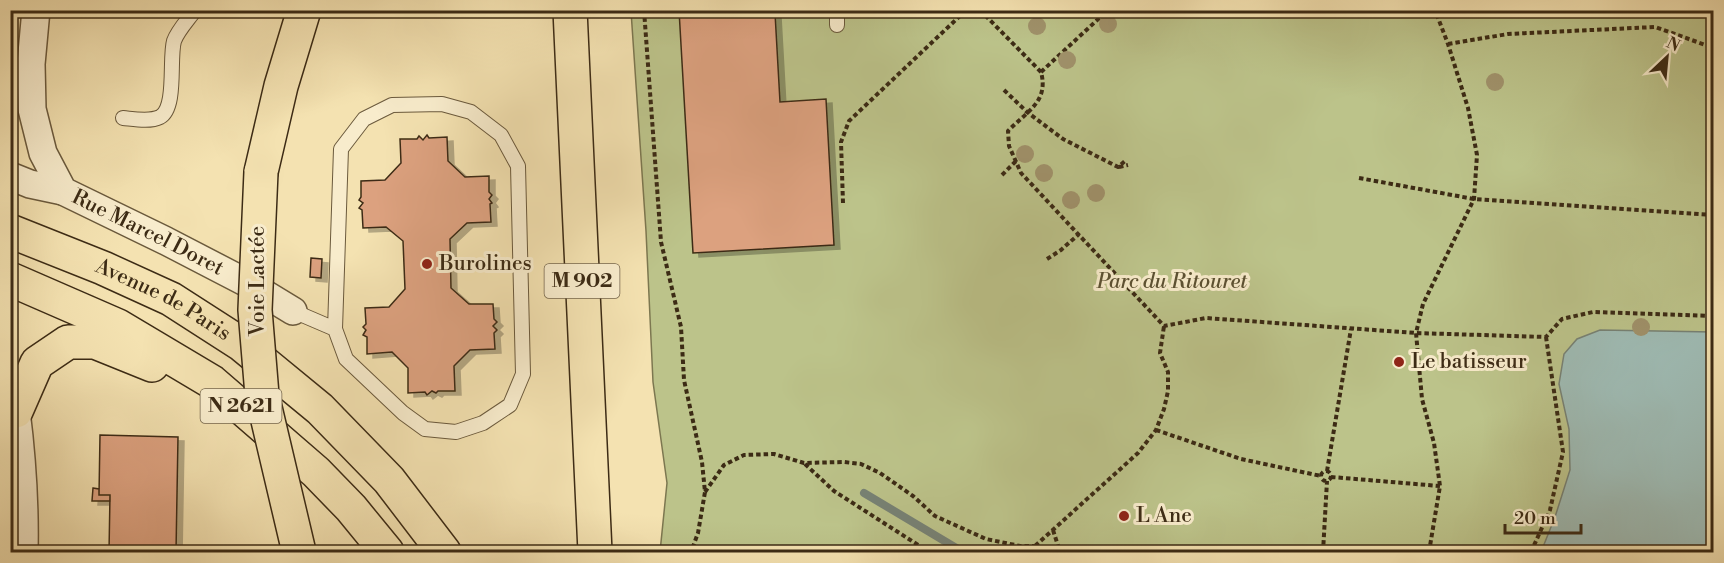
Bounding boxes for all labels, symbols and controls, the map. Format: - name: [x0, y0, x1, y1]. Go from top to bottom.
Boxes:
- north arrow: [1637, 27, 1697, 87]
- text: N: [1663, 33, 1684, 56]
- street label: Rue Marcel Doret: [67, 184, 229, 282]
- street label: Voie Lactée: [245, 226, 271, 337]
- place label: Burolines: [438, 251, 532, 277]
- street label: Avenue de Paris: [91, 253, 235, 347]
- marker: Burolines: [420, 257, 434, 271]
- road number: M 902: [544, 264, 620, 298]
- park label: Parc du Ritouret: [1096, 269, 1248, 295]
- place label: Le batisseur: [1411, 349, 1527, 375]
- marker: Le batisseur: [1392, 355, 1406, 369]
- road number: N 2621: [200, 389, 282, 423]
- scale bar: [1505, 497, 1582, 535]
- place label: L Ane: [1136, 503, 1192, 529]
- text: 20 m: [1514, 507, 1556, 530]
- marker: L Ane: [1117, 509, 1131, 523]

